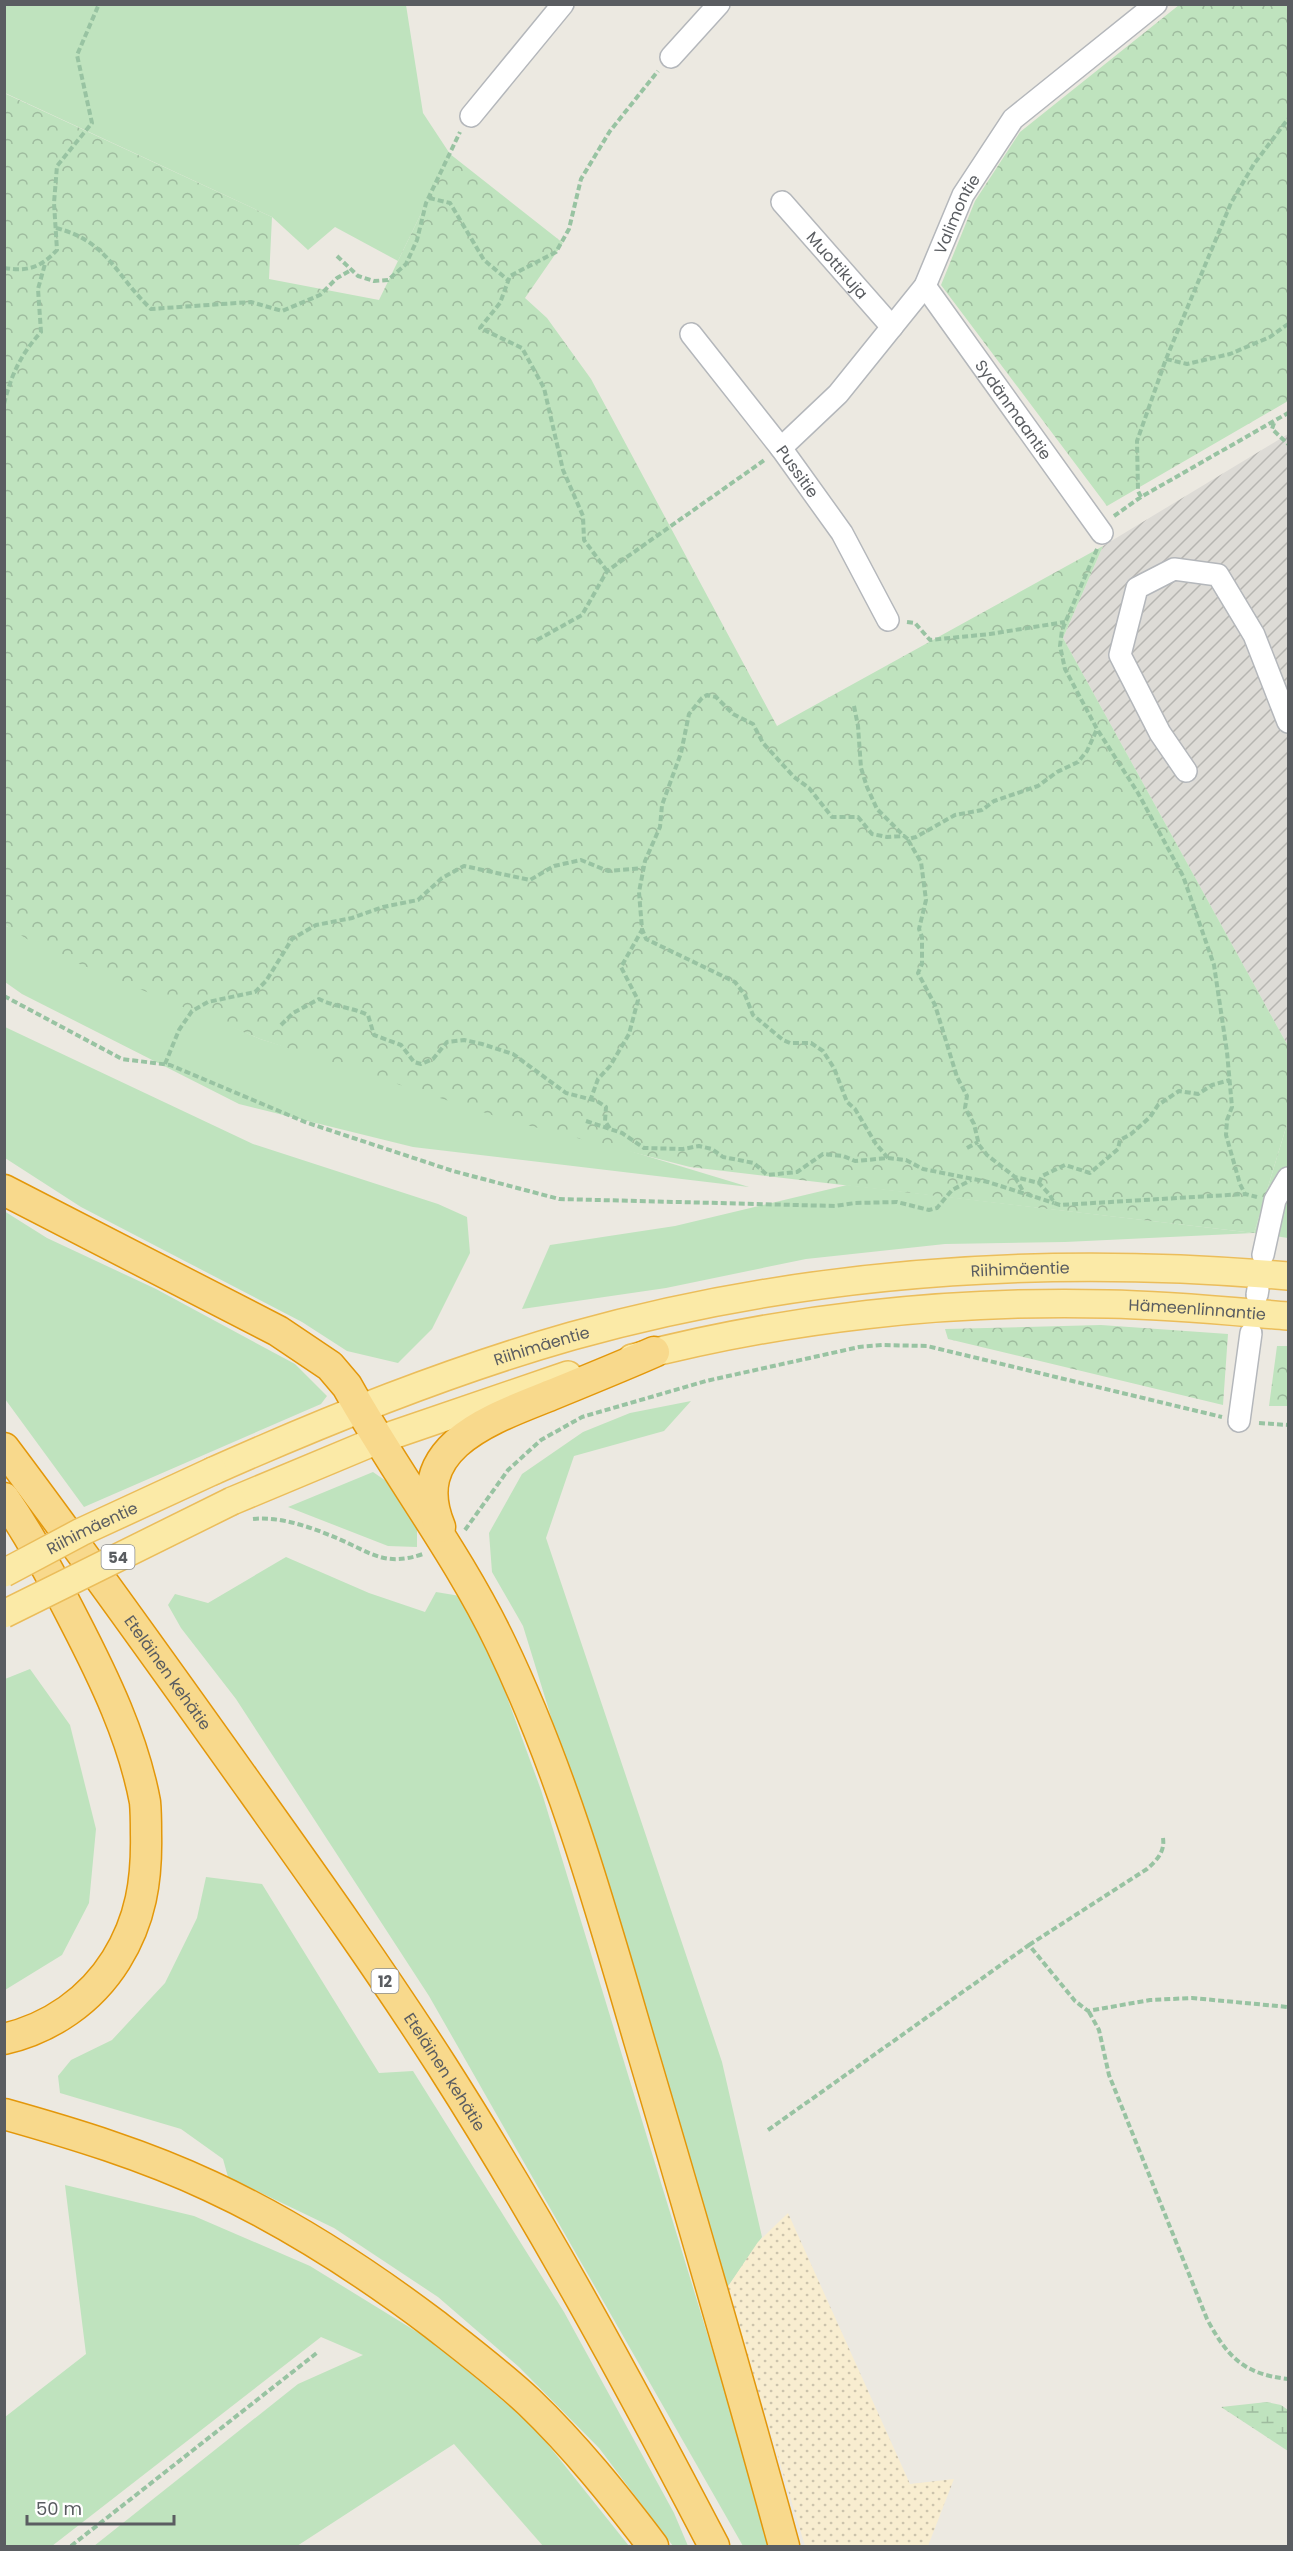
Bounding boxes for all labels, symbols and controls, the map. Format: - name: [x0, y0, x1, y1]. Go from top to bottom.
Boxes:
- street label: Valimontie: [928, 169, 985, 257]
- street label: Muottikuja: [801, 226, 874, 304]
- street label: Sydänmaantie: [970, 355, 1057, 464]
- street label: Pussitie: [771, 440, 825, 502]
- street label: Riihimäentie: [970, 1256, 1070, 1282]
- street label: Hämeenlinnantie: [1128, 1293, 1267, 1326]
- street label: Riihimäentie: [491, 1320, 592, 1371]
- street label: Riihimäentie: [42, 1496, 141, 1560]
- road number: 54: [102, 1545, 134, 1569]
- street label: Eteläinen kehätie: [119, 1610, 217, 1735]
- road number: 12: [372, 1969, 398, 1993]
- street label: Eteläinen kehätie: [399, 2008, 491, 2135]
- scale bar: [27, 2488, 174, 2526]
- text: 50 m: [36, 2496, 82, 2521]

